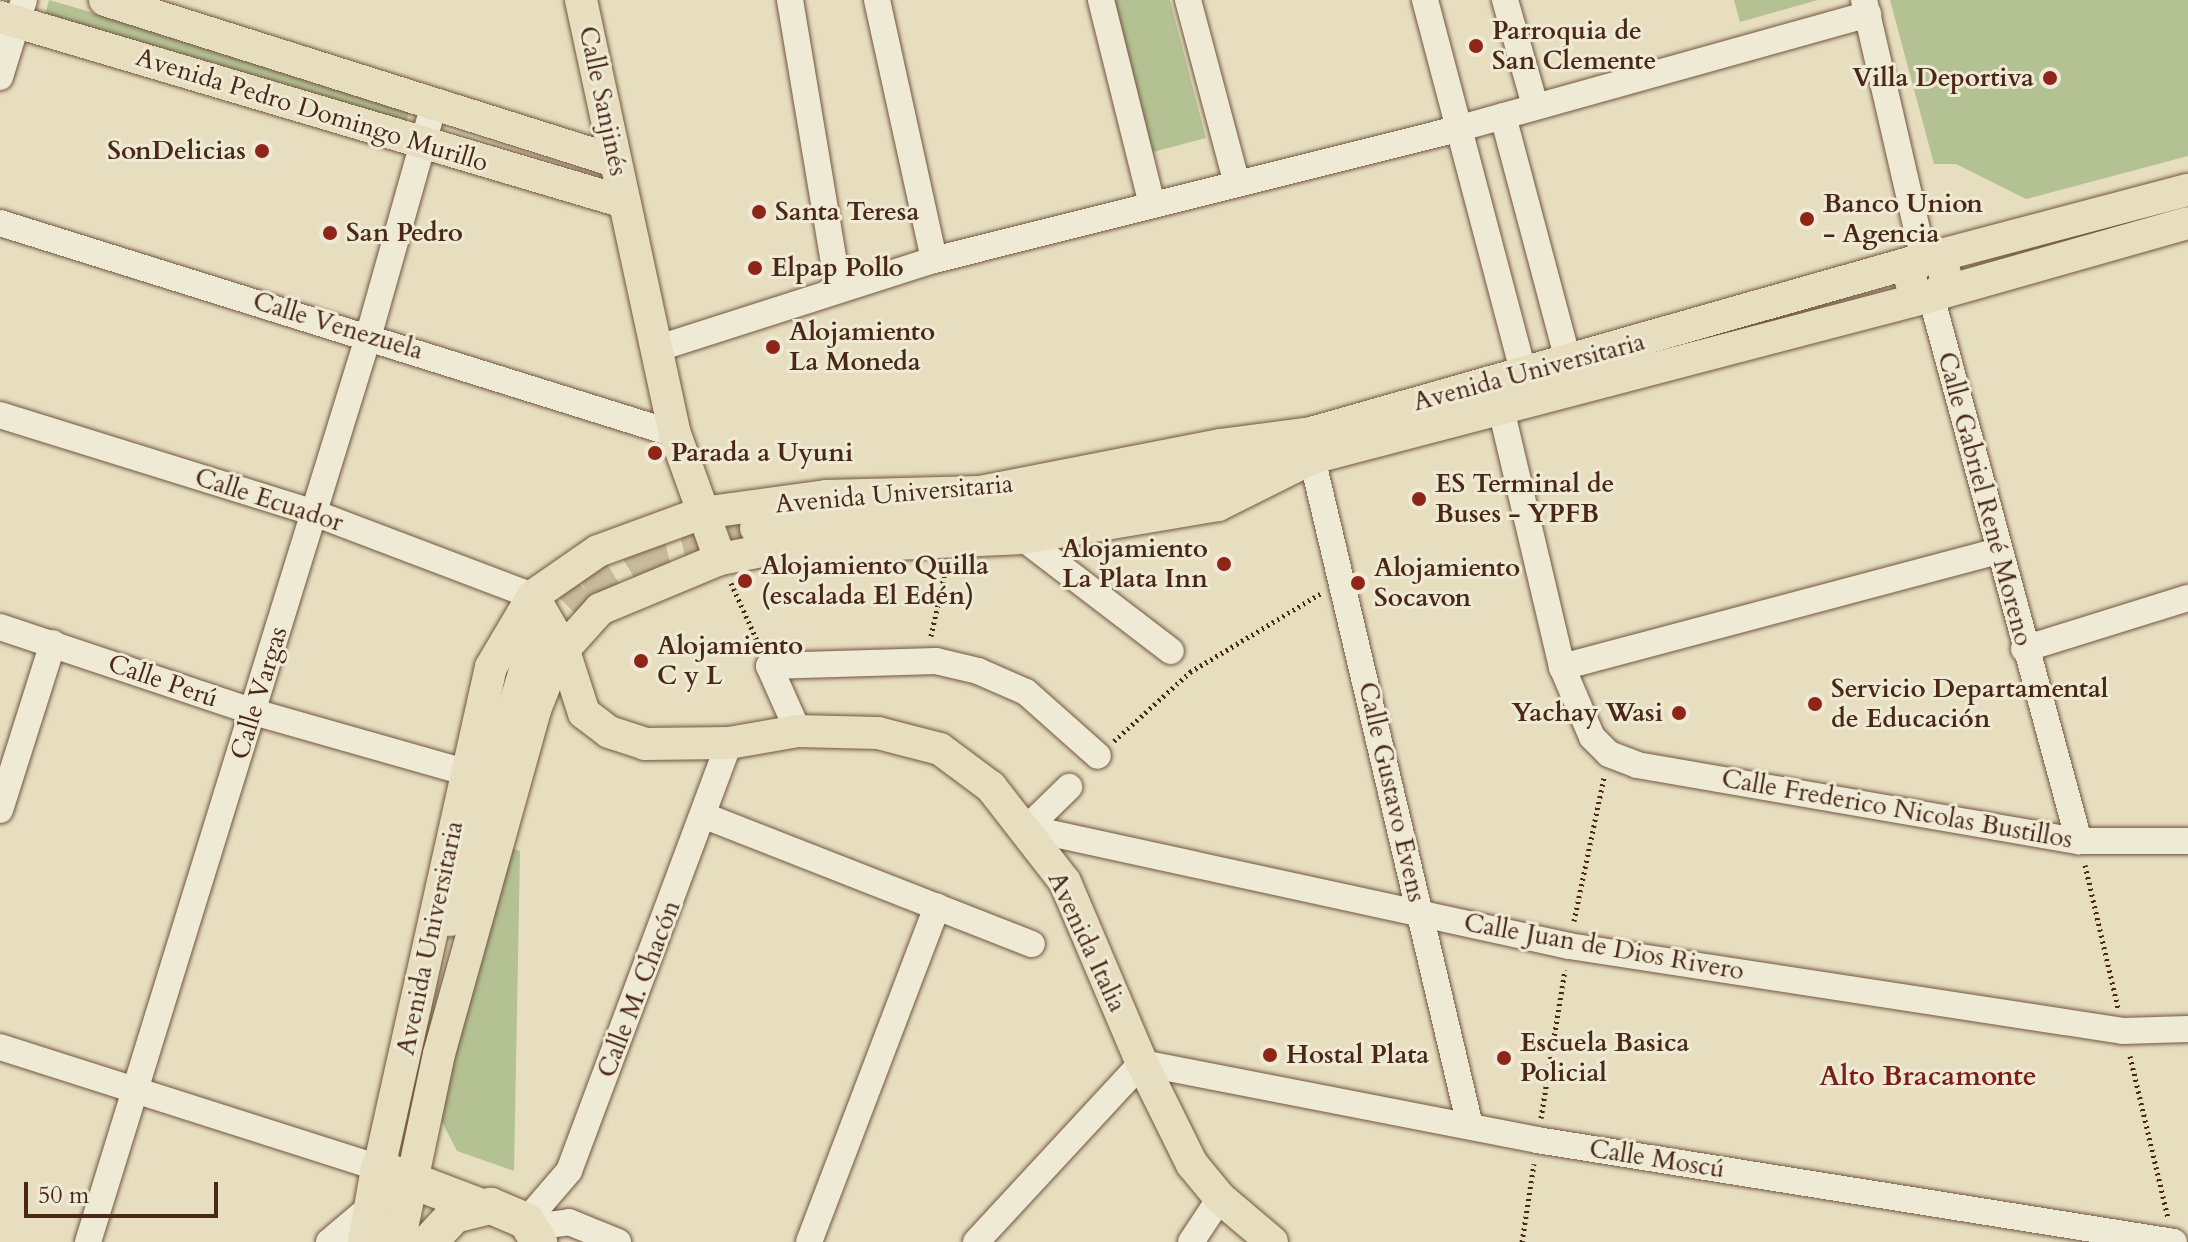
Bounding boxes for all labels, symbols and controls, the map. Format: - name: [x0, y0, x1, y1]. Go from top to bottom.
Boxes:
- place label: Parroquia de San Clemente: [1492, 15, 1656, 76]
- street label: Calle Sanjinés: [572, 23, 634, 179]
- marker: Parroquia de San Clemente: [1467, 37, 1485, 55]
- street label: Avenida Pedro Domingo Murillo: [132, 41, 492, 179]
- place label: Villa Deportiva: [1852, 62, 2034, 94]
- marker: Villa Deportiva: [2041, 69, 2059, 87]
- place label: SonDelicias: [107, 135, 246, 167]
- marker: SonDelicias: [253, 142, 271, 160]
- place label: Banco Union - Agencia: [1823, 188, 1983, 250]
- place label: Santa Teresa: [775, 196, 919, 228]
- marker: Santa Teresa: [750, 203, 768, 221]
- marker: Banco Union - Agencia: [1798, 210, 1816, 228]
- place label: San Pedro: [346, 217, 463, 249]
- marker: San Pedro: [321, 224, 339, 242]
- place label: Elpap Pollo: [771, 252, 904, 284]
- marker: Elpap Pollo: [746, 259, 764, 277]
- street label: Calle Venezuela: [249, 285, 427, 367]
- place label: Alojamiento La Moneda: [789, 316, 935, 378]
- street label: Avenida Universitaria: [1410, 326, 1648, 418]
- marker: Alojamiento La Moneda: [764, 338, 782, 356]
- street label: Calle Gabriel René Moreno: [1931, 349, 2039, 649]
- place label: Parada a Uyuni: [671, 437, 853, 469]
- marker: Parada a Uyuni: [646, 444, 664, 462]
- street label: Calle Ecuador: [191, 461, 347, 539]
- street label: Avenida Universitaria: [774, 468, 1014, 520]
- place label: ES Terminal de Buses - YPFB: [1435, 468, 1614, 530]
- marker: ES Terminal de Buses - YPFB: [1410, 490, 1428, 508]
- place label: Alojamiento La Plata Inn: [1062, 533, 1208, 594]
- place label: Alojamiento Quilla (escalada El Edén): [761, 550, 989, 612]
- place label: Alojamiento Socavon: [1374, 552, 1520, 614]
- marker: Alojamiento La Plata Inn: [1215, 555, 1233, 573]
- marker: Alojamiento Quilla (escalada El Edén): [736, 572, 754, 590]
- marker: Alojamiento Socavon: [1349, 574, 1367, 592]
- street label: Calle Vargas: [224, 623, 294, 763]
- place label: Alojamiento C y L: [657, 630, 803, 692]
- street label: Calle Perú: [104, 648, 222, 714]
- marker: Alojamiento C y L: [632, 652, 650, 670]
- place label: Servicio Departamental de Educación: [1831, 673, 2108, 734]
- street label: Calle Gustavo Evens: [1352, 679, 1432, 905]
- marker: Servicio Departamental de Educación: [1806, 695, 1824, 713]
- place label: Yachay Wasi: [1512, 697, 1663, 729]
- marker: Yachay Wasi: [1670, 704, 1688, 722]
- street label: Calle Frederico Nicolas Bustillos: [1719, 763, 2075, 855]
- street label: Avenida Universitaria: [390, 818, 470, 1058]
- street label: Avenida Italia: [1041, 867, 1133, 1017]
- street label: Calle M. Chacón: [591, 896, 687, 1082]
- street label: Calle Juan de Dios Rivero: [1462, 907, 1746, 987]
- place label: Escuela Basica Policial: [1520, 1027, 1689, 1088]
- place label: Hostal Plata: [1286, 1039, 1429, 1071]
- marker: Hostal Plata: [1261, 1046, 1279, 1064]
- marker: Escuela Basica Policial: [1495, 1049, 1513, 1067]
- district label: Alto Bracamonte: [1819, 1059, 2037, 1093]
- street label: Calle Moscú: [1587, 1133, 1727, 1185]
- scale bar: [28, 1166, 222, 1216]
- text: 50 m: [38, 1179, 89, 1212]

